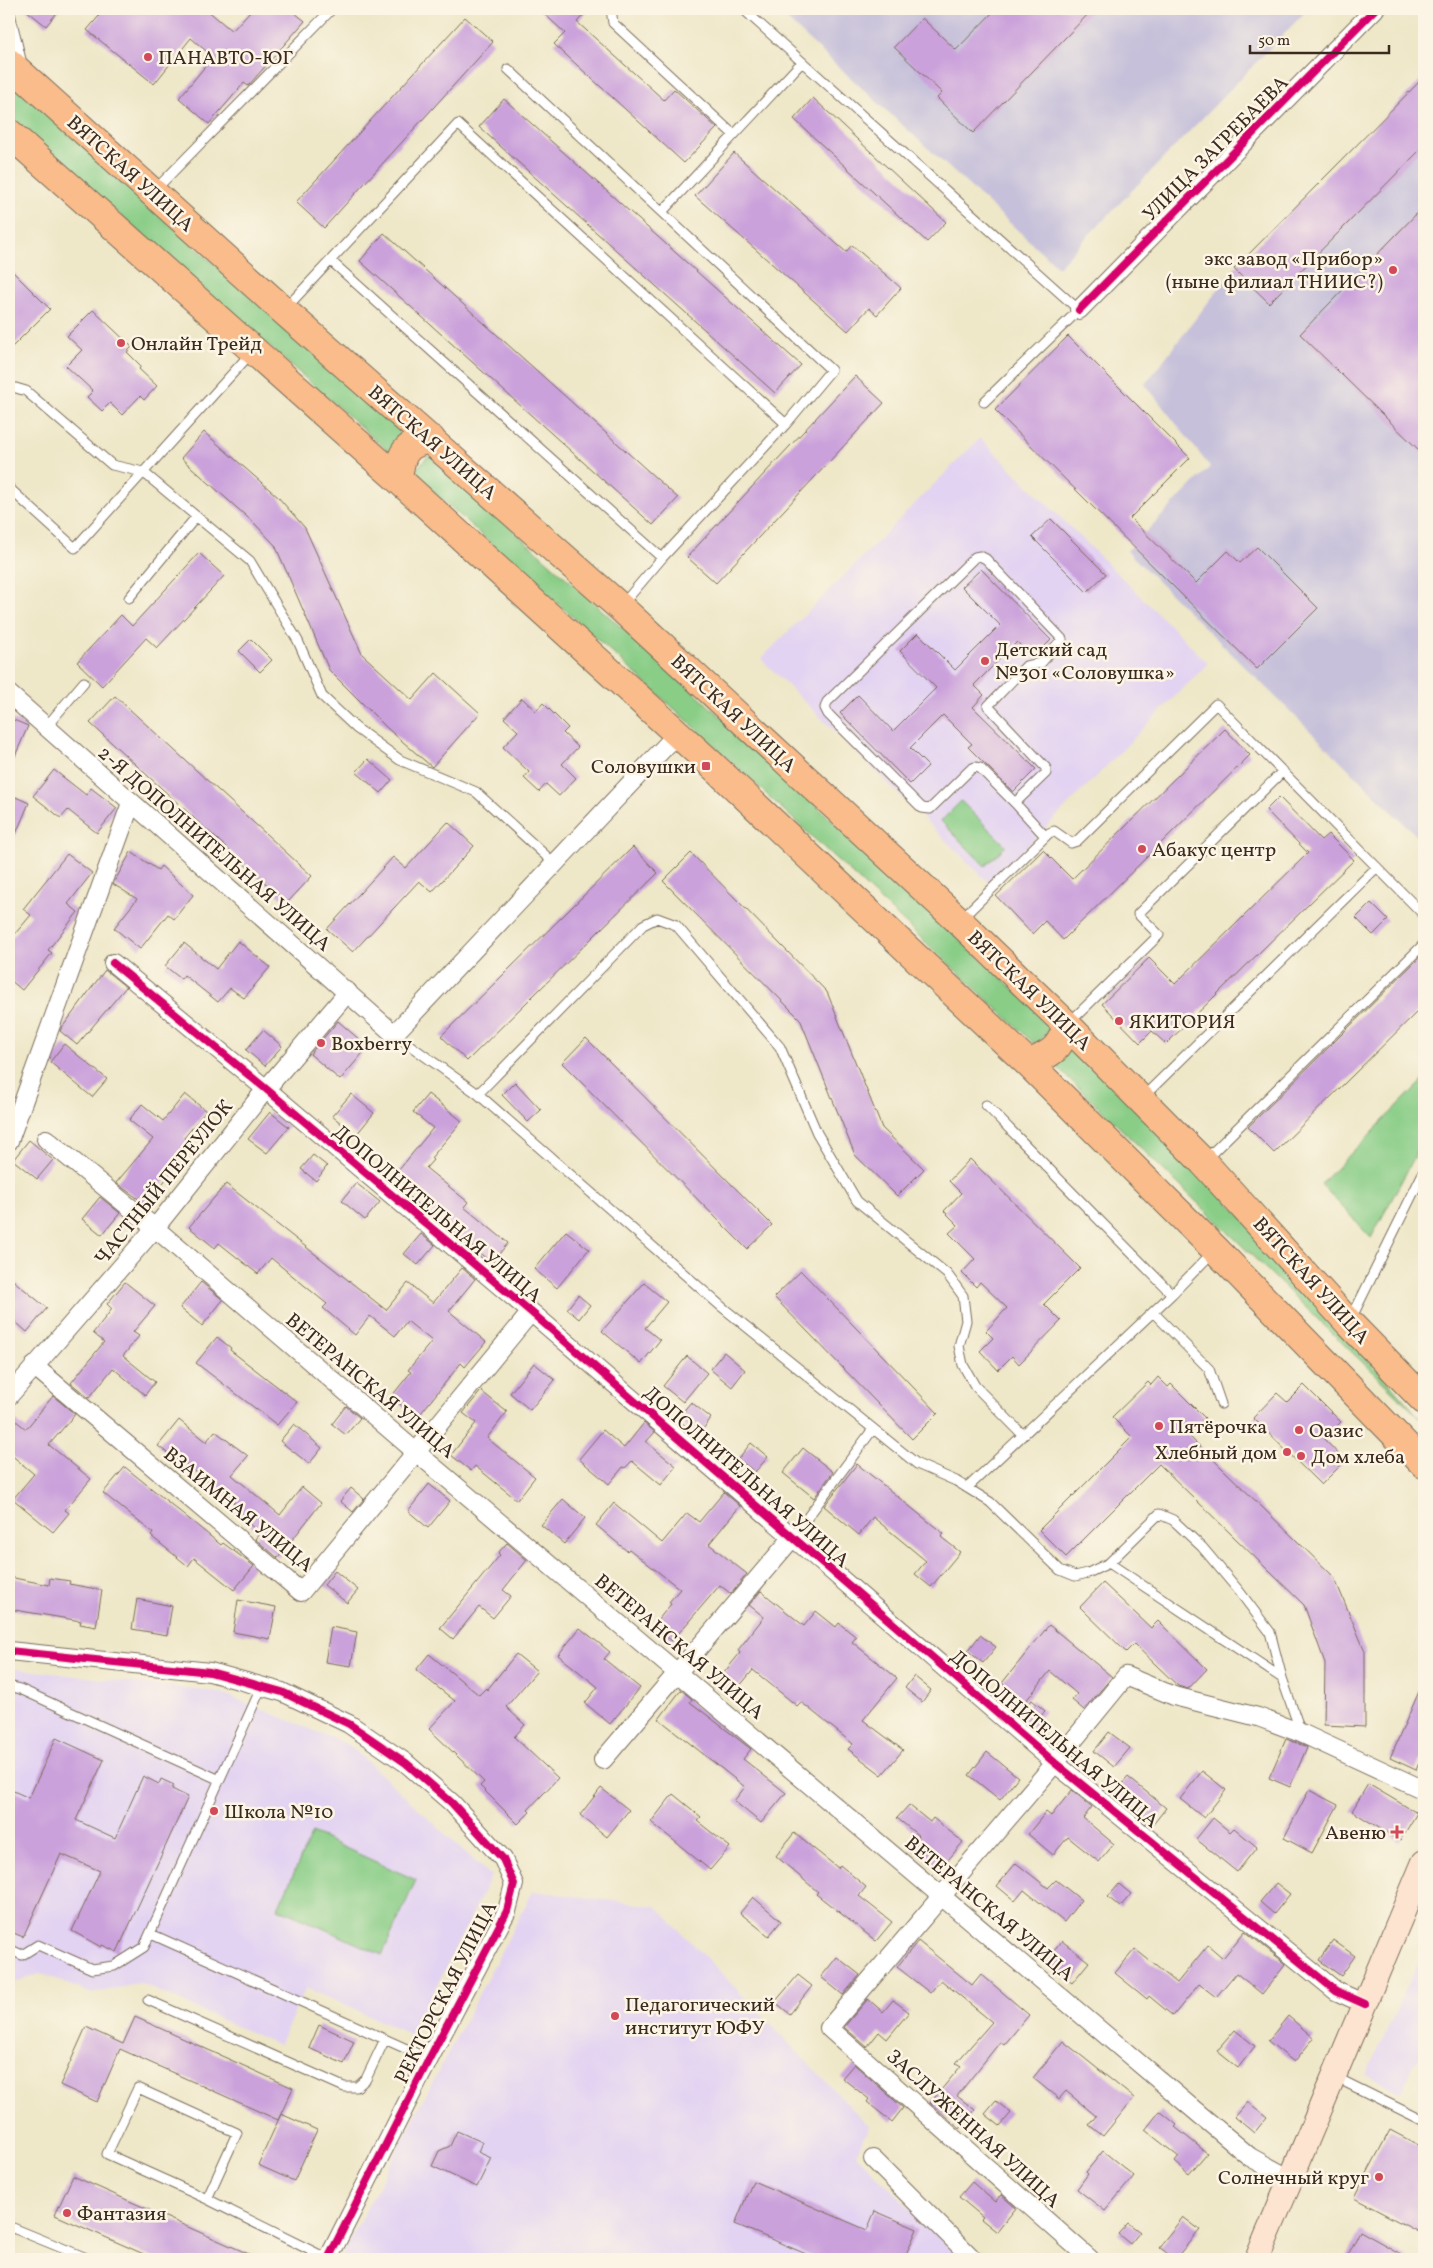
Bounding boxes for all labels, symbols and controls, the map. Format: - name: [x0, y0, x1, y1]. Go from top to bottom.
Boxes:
- scale bar: [1250, 22, 1389, 54]
- text: 50 m: [1258, 31, 1290, 52]
- place label: ПАНАВТО-ЮГ: [158, 45, 293, 73]
- marker: ПАНАВТО-ЮГ: [142, 51, 154, 63]
- street label: УЛИЦА ЗАГРЕБАЕВА: [1137, 70, 1296, 229]
- street label: ВЯТСКАЯ УЛИЦА: [60, 110, 200, 239]
- place label: экс завод «Прибор» (ныне филиал ТНИИС?): [1166, 246, 1383, 297]
- marker: экс завод «Прибор» (ныне филиал ТНИИС?): [1387, 264, 1399, 276]
- place label: Онлайн Трейд: [131, 331, 262, 359]
- marker: Онлайн Трейд: [115, 337, 127, 349]
- street label: ВЯТСКАЯ УЛИЦА: [361, 380, 502, 507]
- place label: Детский сад №301 «Соловушка»: [995, 637, 1175, 688]
- street label: ВЯТСКАЯ УЛИЦА: [664, 649, 802, 780]
- marker: Детский сад №301 «Соловушка»: [979, 655, 991, 667]
- street label: 2-Я ДОПОЛНИТЕЛЬНАЯ УЛИЦА: [91, 740, 336, 959]
- place label: Соловушки: [591, 754, 696, 782]
- marker: Соловушки: [700, 760, 712, 772]
- place label: Абакус центр: [1152, 837, 1276, 865]
- marker: Абакус центр: [1136, 843, 1148, 855]
- street label: ВЯТСКАЯ УЛИЦА: [960, 925, 1097, 1058]
- place label: ЯКИТОРИЯ: [1129, 1009, 1236, 1037]
- marker: ЯКИТОРИЯ: [1113, 1015, 1125, 1027]
- place label: Boxberry: [331, 1031, 412, 1059]
- marker: Boxberry: [315, 1037, 327, 1049]
- street label: ЧАСТНЫЙ ПЕРЕУЛОК: [89, 1094, 241, 1272]
- street label: ДОПОЛНИТЕЛЬНАЯ УЛИЦА: [326, 1119, 547, 1310]
- street label: ВЯТСКАЯ УЛИЦА: [1246, 1211, 1375, 1351]
- street label: ВЕТЕРАНСКАЯ УЛИЦА: [279, 1307, 461, 1466]
- street label: ДОПОЛНИТЕЛЬНАЯ УЛИЦА: [636, 1380, 855, 1575]
- place label: Пятёрочка: [1169, 1414, 1267, 1442]
- place label: Оазис: [1309, 1418, 1363, 1446]
- marker: Пятёрочка: [1153, 1420, 1165, 1432]
- marker: Оазис: [1293, 1424, 1305, 1436]
- place label: Хлебный дом: [1155, 1440, 1277, 1468]
- street label: ВЗАИМНАЯ УЛИЦА: [157, 1441, 319, 1580]
- place label: Дом хлеба: [1311, 1444, 1405, 1472]
- marker: Хлебный дом: [1281, 1446, 1293, 1458]
- marker: Дом хлеба: [1295, 1450, 1307, 1462]
- street label: ВЕТЕРАНСКАЯ УЛИЦА: [588, 1568, 770, 1727]
- street label: ДОПОЛНИТЕЛЬНАЯ УЛИЦА: [943, 1644, 1164, 1835]
- place label: Школа №10: [224, 1799, 333, 1827]
- marker: Школа №10: [208, 1805, 220, 1817]
- place label: Авеню: [1325, 1820, 1386, 1848]
- marker: Авеню: [1390, 1825, 1404, 1839]
- street label: ВЕТЕРАНСКАЯ УЛИЦА: [898, 1830, 1080, 1989]
- street label: РЕКТОРСКАЯ УЛИЦА: [389, 1897, 505, 2089]
- place label: Педагогический институт ЮФУ: [625, 1992, 775, 2043]
- marker: Педагогический институт ЮФУ: [609, 2010, 621, 2022]
- street label: ЗАСЛУЖЕННАЯ УЛИЦА: [880, 2044, 1066, 2215]
- place label: Солнечный круг: [1218, 2165, 1369, 2193]
- marker: Солнечный круг: [1373, 2171, 1385, 2183]
- place label: Фантазия: [77, 2201, 166, 2229]
- marker: Фантазия: [61, 2207, 73, 2219]

